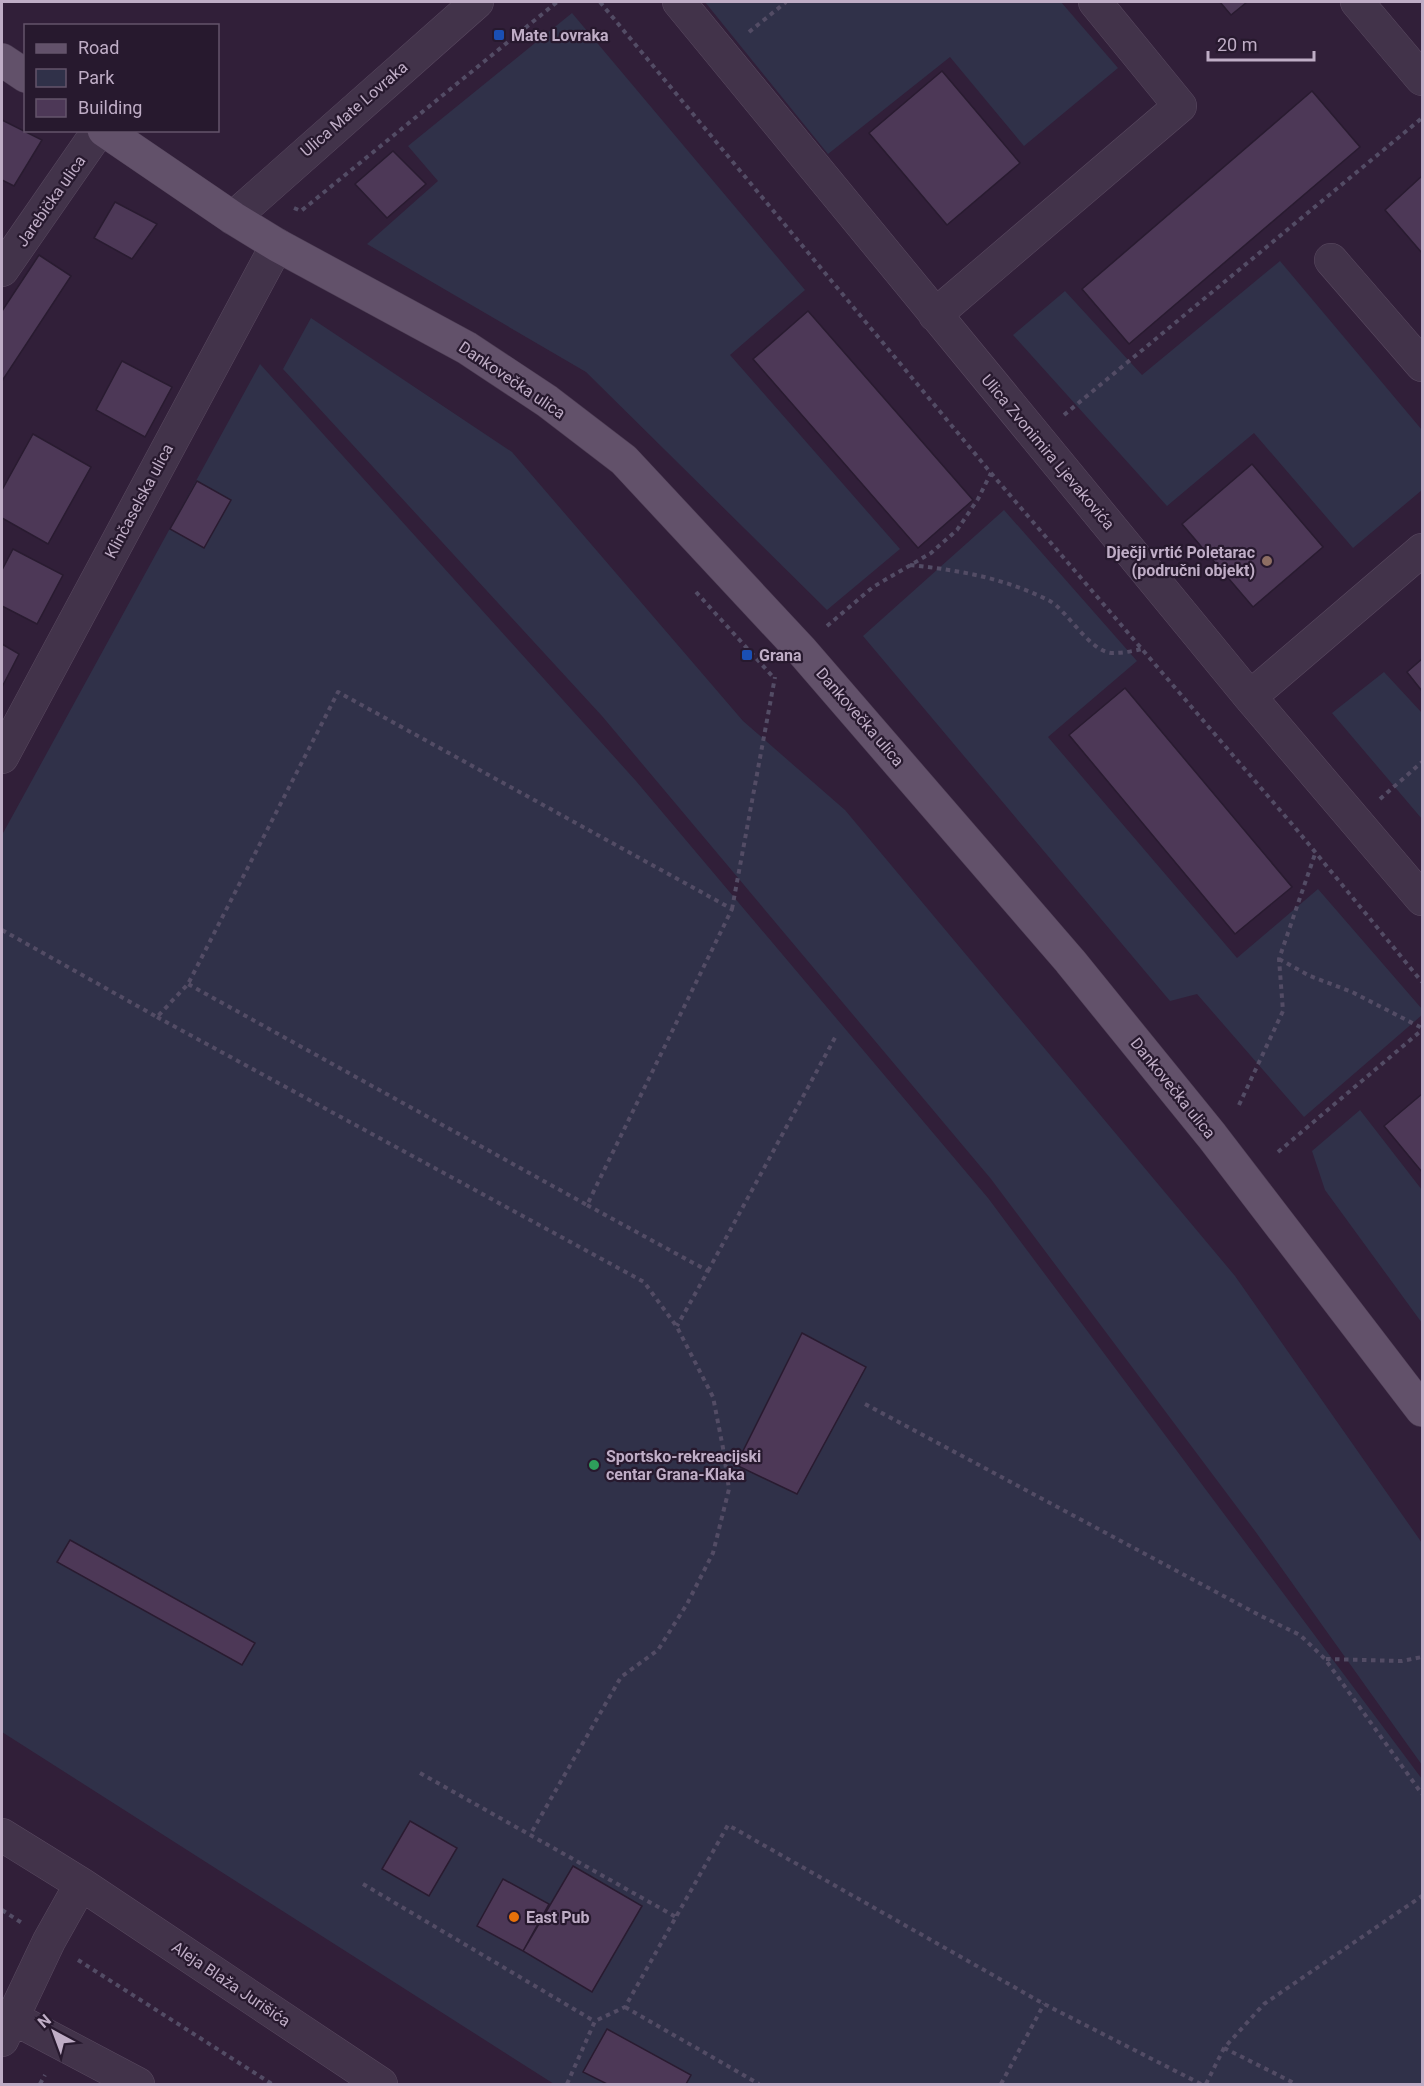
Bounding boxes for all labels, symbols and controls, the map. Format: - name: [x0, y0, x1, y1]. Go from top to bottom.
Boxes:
- legend: [24, 24, 219, 132]
- scale bar: [1208, 24, 1314, 62]
- place label: Mate Lovraka: [511, 26, 609, 45]
- marker: Mate Lovraka: [492, 28, 506, 42]
- text: 20 m: [1217, 34, 1257, 55]
- text: Road: [78, 37, 119, 58]
- street label: Ulica Mate Lovraka: [297, 57, 411, 161]
- text: Park: [78, 67, 115, 88]
- text: Building: [78, 97, 142, 118]
- street label: Jarebička ulica: [13, 152, 89, 250]
- street label: Dankovečka ulica: [455, 337, 569, 423]
- street label: Ulica Zvonimira Ljevakovića: [977, 371, 1119, 533]
- street label: Klinčaselska ulica: [101, 440, 177, 562]
- place label: Dječji vrtić Poletarac (područni objekt): [1106, 543, 1255, 580]
- marker: Dječji vrtić Poletarac (područni objekt): [1260, 554, 1274, 568]
- place label: Grana: [759, 646, 802, 665]
- marker: Grana: [740, 648, 754, 662]
- street label: Dankovečka ulica: [812, 664, 908, 770]
- street label: Dankovečka ulica: [1127, 1034, 1219, 1142]
- place label: Sportsko-rekreacijski centar Grana-Klaka: [606, 1447, 761, 1484]
- marker: Sportsko-rekreacijski centar Grana-Klaka: [587, 1458, 601, 1472]
- place label: East Pub: [526, 1908, 589, 1927]
- marker: East Pub: [507, 1910, 521, 1924]
- street label: Aleja Blaža Jurišića: [168, 1937, 294, 2031]
- north arrow: [24, 2002, 84, 2062]
- text: N: [34, 2010, 55, 2032]

